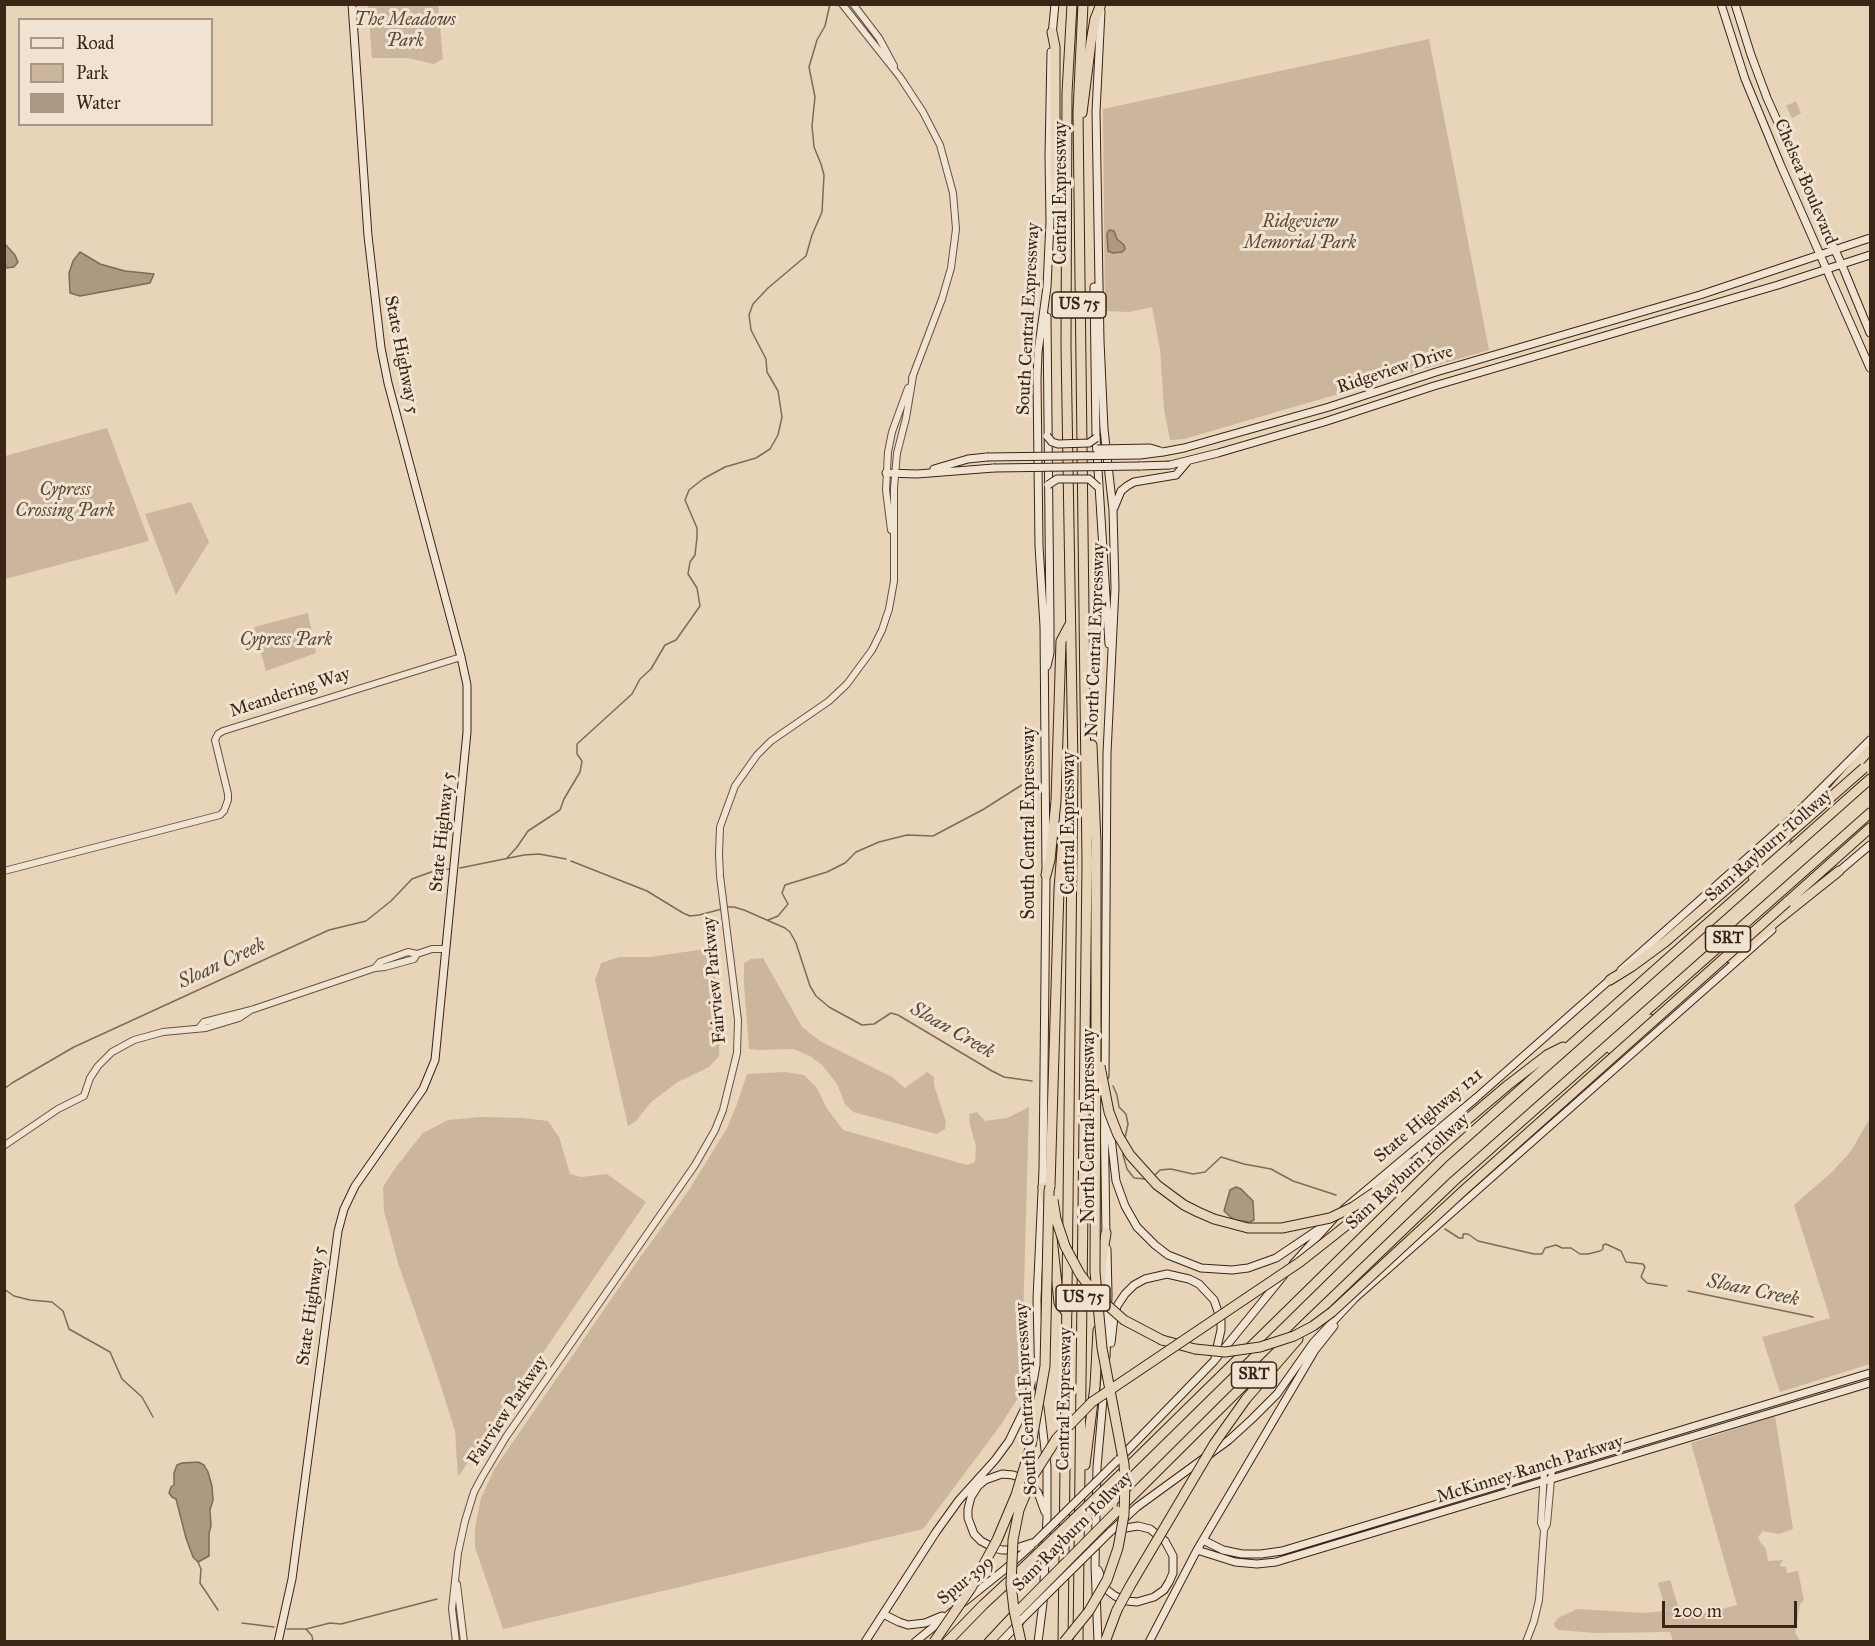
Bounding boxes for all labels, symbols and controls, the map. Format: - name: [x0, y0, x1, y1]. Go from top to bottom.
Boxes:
- park label: The Meadows Park: [354, 10, 456, 52]
- legend: [18, 18, 213, 126]
- text: Road: [76, 32, 114, 54]
- text: Park: [76, 62, 109, 84]
- text: Water: [76, 92, 120, 114]
- street label: Chelsea Boulevard: [1769, 116, 1841, 248]
- street label: Central Expressway: [1051, 121, 1073, 265]
- park label: Ridgeview Memorial Park: [1244, 212, 1356, 254]
- street label: South Central Expressway: [1013, 222, 1045, 416]
- road number: US 75: [1052, 292, 1106, 318]
- street label: State Highway 5: [379, 294, 423, 416]
- street label: Ridgeview Drive: [1334, 341, 1456, 399]
- park label: Cypress Crossing Park: [15, 480, 115, 522]
- street label: North Central Expressway: [1082, 542, 1110, 738]
- park label: Cypress Park: [240, 630, 332, 652]
- street label: Meandering Way: [227, 663, 353, 723]
- street label: South Central Expressway: [1019, 727, 1041, 919]
- street label: Central Expressway: [1059, 751, 1081, 895]
- street label: State Highway 5: [426, 771, 460, 893]
- street label: Sam Rayburn Tollway: [1701, 785, 1837, 907]
- street label: Fairview Parkway: [699, 915, 731, 1045]
- road number: SRT: [1706, 926, 1750, 952]
- water label: Sloan Creek: [175, 933, 269, 995]
- water label: Sloan Creek: [906, 997, 998, 1065]
- street label: North Central Expressway: [1079, 1029, 1101, 1223]
- street label: State Highway 121: [1370, 1064, 1488, 1168]
- street label: Sam Rayburn Tollway: [1342, 1109, 1474, 1235]
- street label: State Highway 5: [293, 1245, 331, 1367]
- water label: Sloan Creek: [1705, 1270, 1801, 1312]
- road number: US 75: [1056, 1285, 1110, 1311]
- street label: South Central Expressway: [1011, 1302, 1043, 1496]
- street label: Central Expressway: [1053, 1327, 1077, 1471]
- street label: Fairview Parkway: [463, 1352, 553, 1470]
- road number: SRT: [1232, 1362, 1276, 1388]
- street label: McKinney Ranch Parkway: [1434, 1431, 1626, 1509]
- street label: Sam Rayburn Tollway: [1008, 1467, 1138, 1597]
- street label: Spur 399: [934, 1552, 998, 1610]
- scale bar: [1665, 1589, 1800, 1627]
- text: 200 m: [1673, 1600, 1722, 1622]

